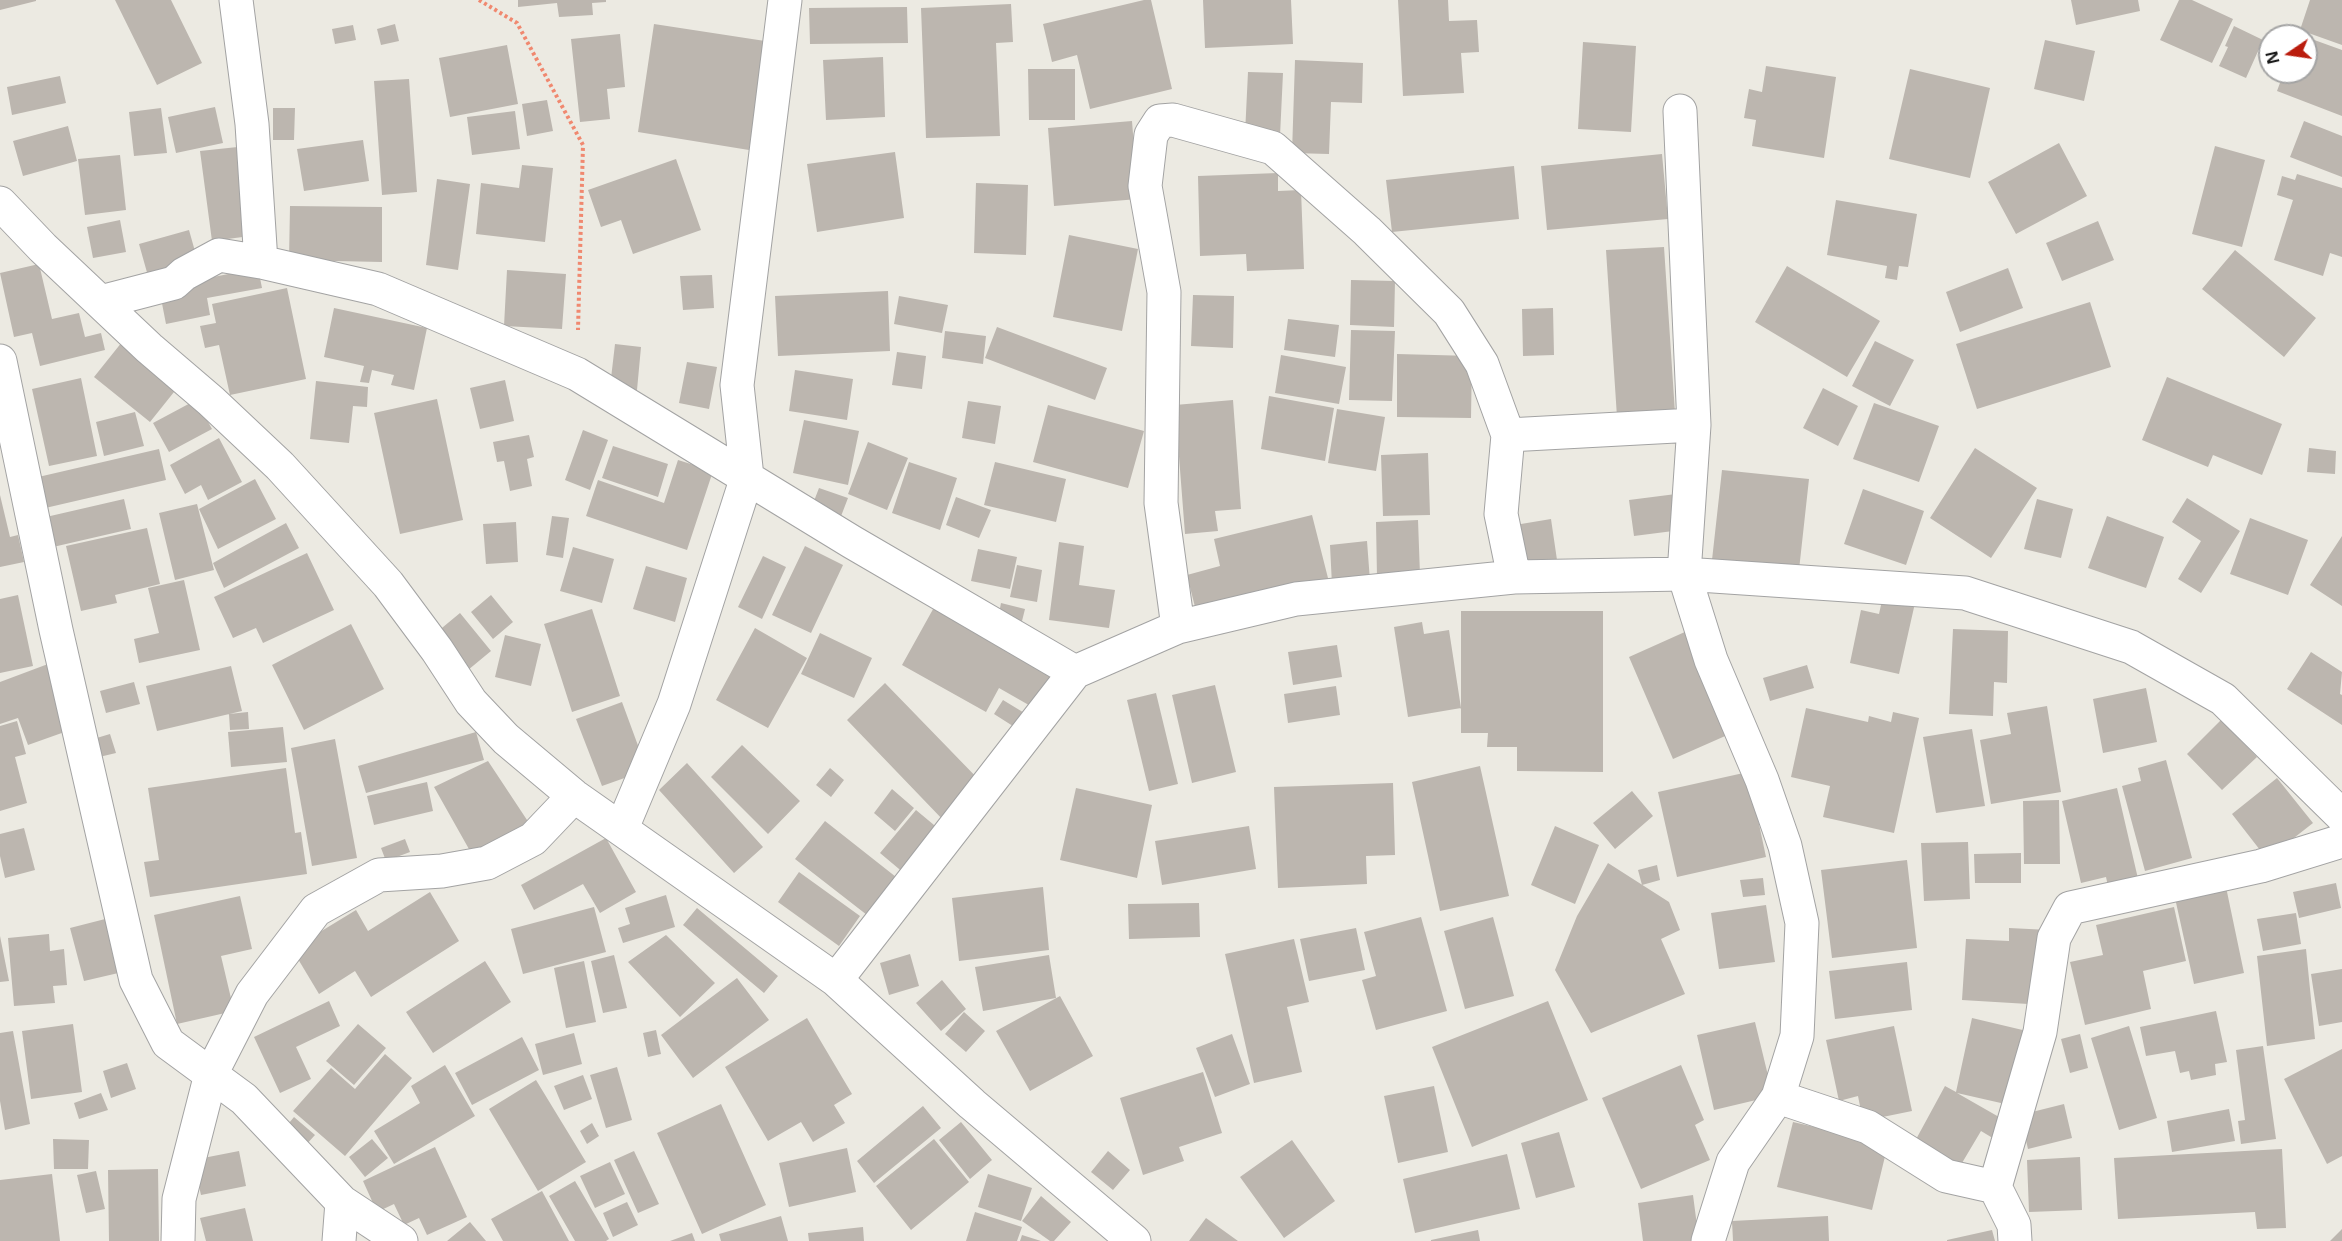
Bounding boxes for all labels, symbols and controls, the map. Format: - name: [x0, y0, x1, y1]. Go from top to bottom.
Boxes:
- north arrow: [2258, 24, 2318, 84]
- text: N: [2260, 49, 2285, 66]

